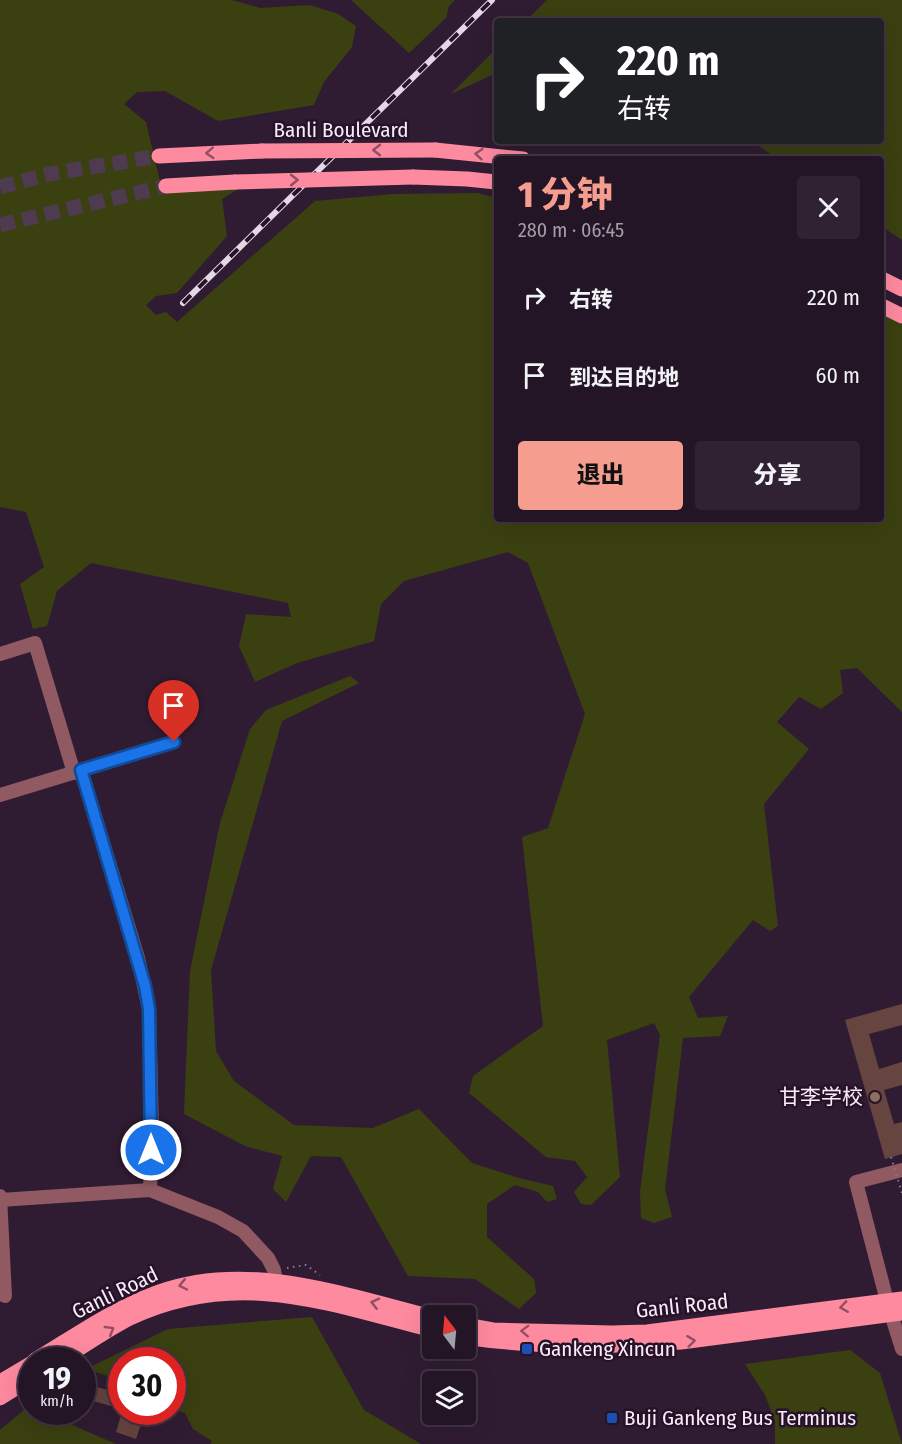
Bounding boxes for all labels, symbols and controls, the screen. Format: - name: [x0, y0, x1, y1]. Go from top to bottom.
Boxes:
- text: 220 m: [617, 36, 720, 86]
- icon: right: [518, 42, 596, 120]
- text: 右转: [617, 93, 671, 125]
- street label: Banli Boulevard: [273, 117, 409, 143]
- one-way arrow: [372, 144, 381, 157]
- one-way arrow: [206, 146, 215, 159]
- one-way arrow: [475, 148, 484, 161]
- text: 1 分钟: [518, 173, 613, 217]
- one-way arrow: [289, 174, 298, 187]
- button: close: [797, 176, 860, 239]
- text: 280 m · 06:45: [518, 218, 624, 242]
- icon: right: [518, 281, 551, 314]
- text: 220 m: [807, 284, 860, 311]
- text: 右转: [569, 286, 613, 313]
- icon: arrive: [518, 359, 551, 392]
- text: 60 m: [816, 362, 860, 389]
- text: 到达目的地: [569, 364, 679, 391]
- button: 退出: [518, 441, 683, 510]
- button: 分享: [695, 441, 860, 510]
- pin: [148, 680, 199, 742]
- icon: arrive: [157, 689, 190, 722]
- place label: 甘李学校: [779, 1084, 863, 1110]
- marker: 甘李学校: [868, 1090, 882, 1104]
- position arrow: [119, 1118, 183, 1182]
- street label: Ganli Road: [68, 1261, 162, 1325]
- one-way arrow: [178, 1278, 188, 1291]
- street label: Ganli Road: [635, 1288, 729, 1324]
- one-way arrow: [370, 1297, 380, 1310]
- one-way arrow: [839, 1300, 849, 1312]
- north arrow: [422, 1305, 476, 1359]
- map controls: [422, 1305, 476, 1425]
- one-way arrow: [520, 1324, 529, 1337]
- one-way arrow: [104, 1326, 114, 1338]
- one-way arrow: [686, 1335, 695, 1347]
- place label: Gankeng Xincun: [539, 1336, 676, 1362]
- marker: Gankeng Xincun: [520, 1342, 534, 1356]
- speed limit sign: 30: [108, 1347, 186, 1425]
- text: 19: [43, 1361, 71, 1397]
- button: layers: [422, 1371, 476, 1425]
- text: km/h: [40, 1392, 74, 1410]
- place label: Buji Gankeng Bus Terminus: [624, 1405, 856, 1431]
- marker: Buji Gankeng Bus Terminus: [605, 1411, 619, 1425]

